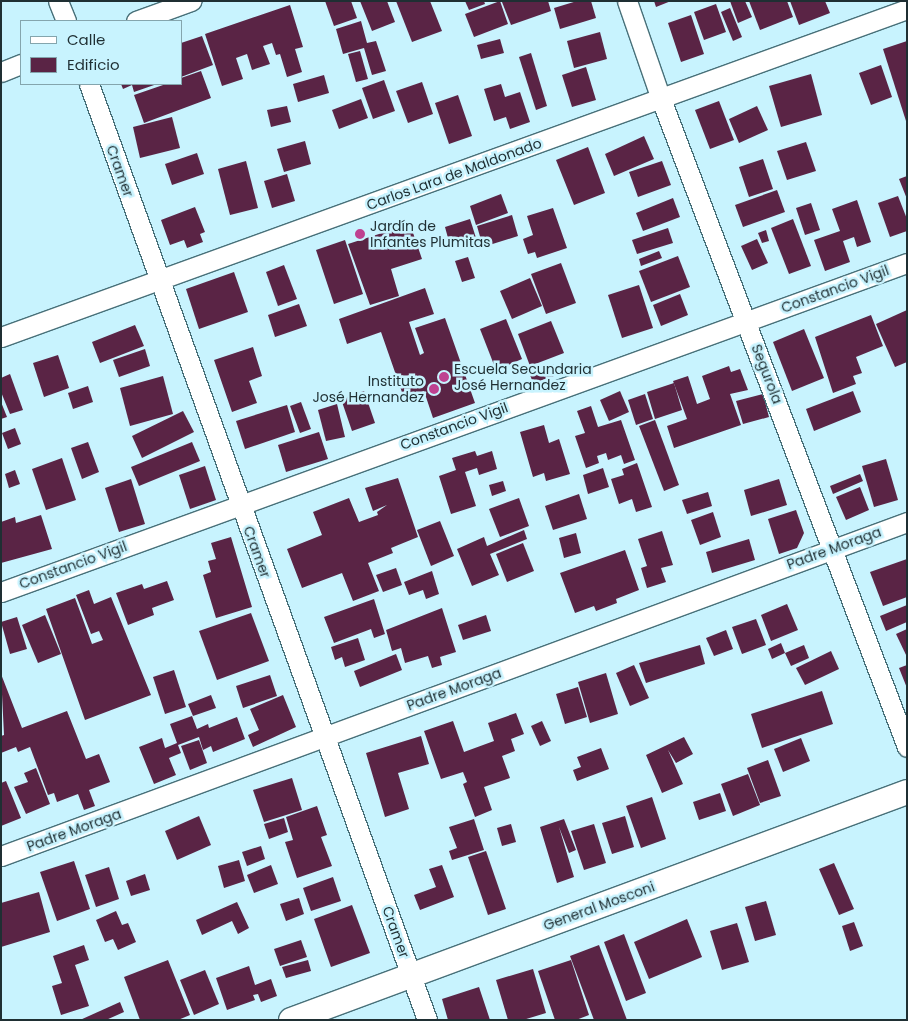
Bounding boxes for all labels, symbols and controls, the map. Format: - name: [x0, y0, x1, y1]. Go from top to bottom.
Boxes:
- legend: [20, 20, 182, 85]
- text: Calle: [67, 29, 105, 50]
- text: Edificio: [67, 54, 120, 75]
- street label: Carlos Lara de Maldonado: [364, 134, 544, 214]
- street label: Cramer: [103, 143, 137, 199]
- place label: Jardín de Infantes Plumitas: [370, 218, 490, 250]
- marker: Jardín de Infantes Plumitas: [354, 228, 366, 240]
- street label: Constancio Vigil: [779, 262, 891, 316]
- street label: Segurola: [748, 342, 786, 406]
- place label: Escuela Secundaria José Hernandez: [454, 361, 592, 394]
- marker: Escuela Secundaria José Hernandez: [438, 371, 450, 383]
- place label: Instituto José Hernandez: [312, 373, 424, 406]
- marker: Instituto José Hernandez: [428, 383, 440, 395]
- street label: Constancio Vigil: [398, 399, 510, 453]
- street label: Padre Moraga: [784, 523, 884, 573]
- street label: Cramer: [240, 524, 274, 580]
- street label: Constancio Vigil: [17, 538, 129, 592]
- street label: Padre Moraga: [404, 664, 504, 714]
- street label: Padre Moraga: [24, 805, 124, 855]
- street label: General Mosconi: [541, 878, 657, 934]
- street label: Cramer: [379, 904, 413, 960]

